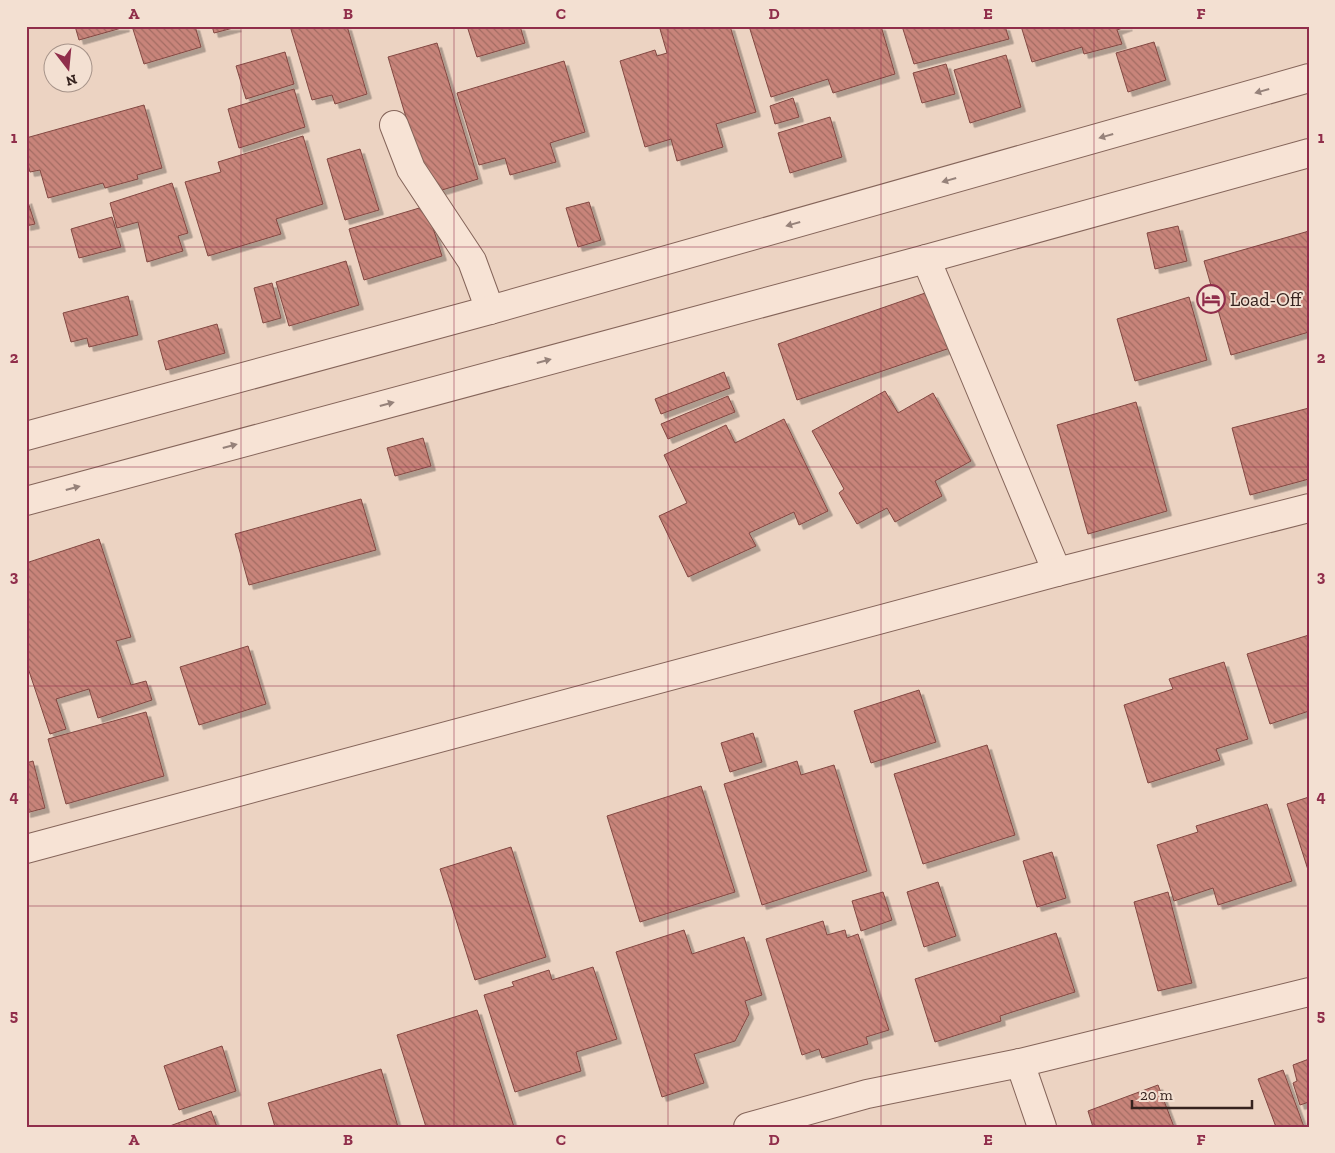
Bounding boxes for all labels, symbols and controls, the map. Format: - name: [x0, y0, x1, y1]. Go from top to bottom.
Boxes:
- text: A: [129, 4, 140, 23]
- text: B: [343, 4, 353, 23]
- text: C: [556, 4, 566, 23]
- text: D: [768, 4, 780, 23]
- text: E: [983, 4, 993, 23]
- text: F: [1196, 4, 1206, 23]
- north arrow: [42, 42, 92, 92]
- text: N: [64, 70, 79, 90]
- one-way arrow: [1254, 88, 1269, 96]
- text: 1: [11, 128, 18, 147]
- text: 1: [1318, 128, 1325, 147]
- one-way arrow: [1098, 132, 1113, 140]
- one-way arrow: [942, 176, 957, 184]
- one-way arrow: [785, 221, 800, 229]
- hotel icon: Load-Off: [1196, 284, 1226, 314]
- place label: Load-Off: [1230, 288, 1303, 311]
- text: 2: [10, 348, 19, 367]
- text: 2: [1317, 348, 1326, 367]
- one-way arrow: [537, 357, 552, 365]
- one-way arrow: [380, 399, 395, 407]
- one-way arrow: [223, 441, 238, 449]
- one-way arrow: [66, 484, 81, 492]
- text: 3: [10, 567, 19, 586]
- text: 3: [1317, 567, 1326, 586]
- text: 4: [9, 787, 19, 806]
- text: 4: [1316, 787, 1326, 806]
- text: 5: [10, 1006, 18, 1025]
- text: 5: [1317, 1006, 1325, 1025]
- scale bar: [1132, 1078, 1252, 1110]
- text: 20 m: [1140, 1086, 1173, 1104]
- text: A: [129, 1130, 140, 1149]
- text: B: [343, 1130, 353, 1149]
- text: C: [556, 1130, 566, 1149]
- text: D: [768, 1130, 780, 1149]
- text: E: [983, 1130, 993, 1149]
- text: F: [1196, 1130, 1206, 1149]

